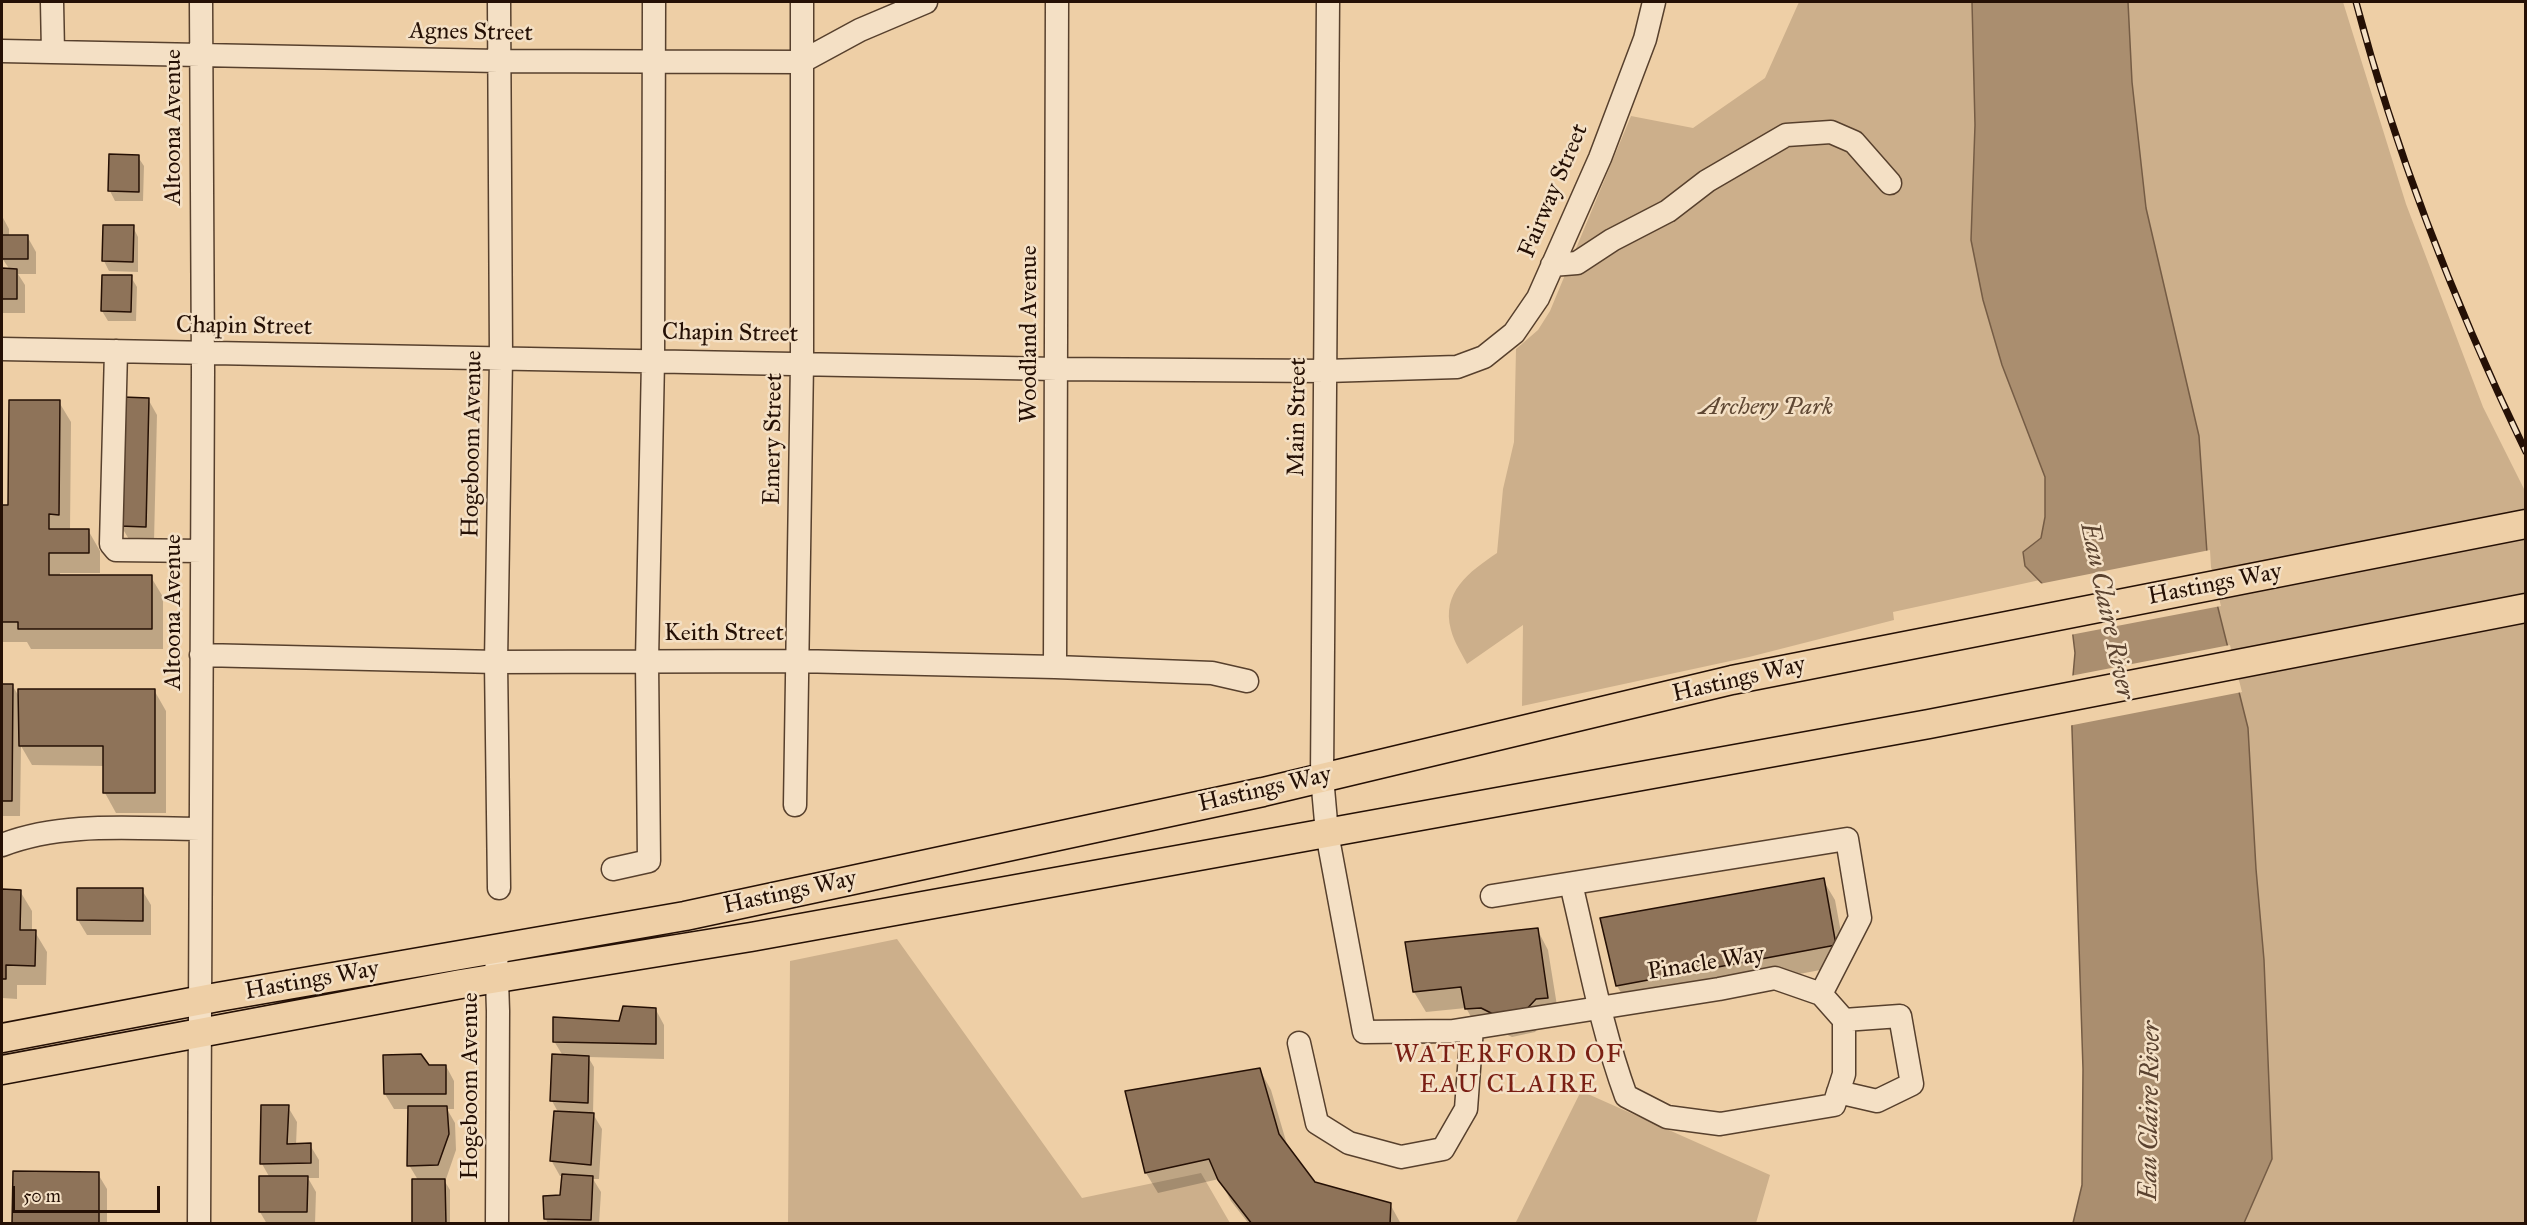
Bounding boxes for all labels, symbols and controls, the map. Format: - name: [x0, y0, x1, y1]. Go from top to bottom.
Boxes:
- street label: Agnes Street: [409, 18, 533, 48]
- street label: Altoona Avenue: [160, 49, 188, 205]
- street label: Fairway Street: [1513, 120, 1595, 262]
- street label: Woodland Avenue: [1016, 245, 1044, 423]
- street label: Chapin Street: [176, 311, 312, 343]
- street label: Chapin Street: [662, 318, 798, 350]
- street label: Hogeboom Avenue: [457, 350, 489, 538]
- street label: Main Street: [1283, 357, 1313, 477]
- street label: Emery Street: [758, 373, 790, 505]
- park label: Archery Park: [1699, 394, 1833, 422]
- water label: Eau Claire River: [2072, 520, 2140, 702]
- street label: Altoona Avenue: [160, 534, 188, 690]
- street label: Hastings Way: [2146, 558, 2284, 612]
- street label: Keith Street: [664, 620, 784, 648]
- street label: Hastings Way: [1670, 651, 1808, 709]
- street label: Hastings Way: [1196, 761, 1334, 819]
- street label: Hastings Way: [721, 865, 859, 921]
- street label: Pinacle Way: [1646, 941, 1766, 987]
- street label: Hastings Way: [243, 955, 381, 1007]
- street label: Hogeboom Avenue: [457, 992, 485, 1180]
- water label: Eau Claire River: [2134, 1021, 2168, 1201]
- district label: WATERFORD OF EAU CLAIRE: [1394, 1040, 1624, 1102]
- scale bar: [15, 1174, 164, 1212]
- text: 50 m: [23, 1185, 61, 1207]

